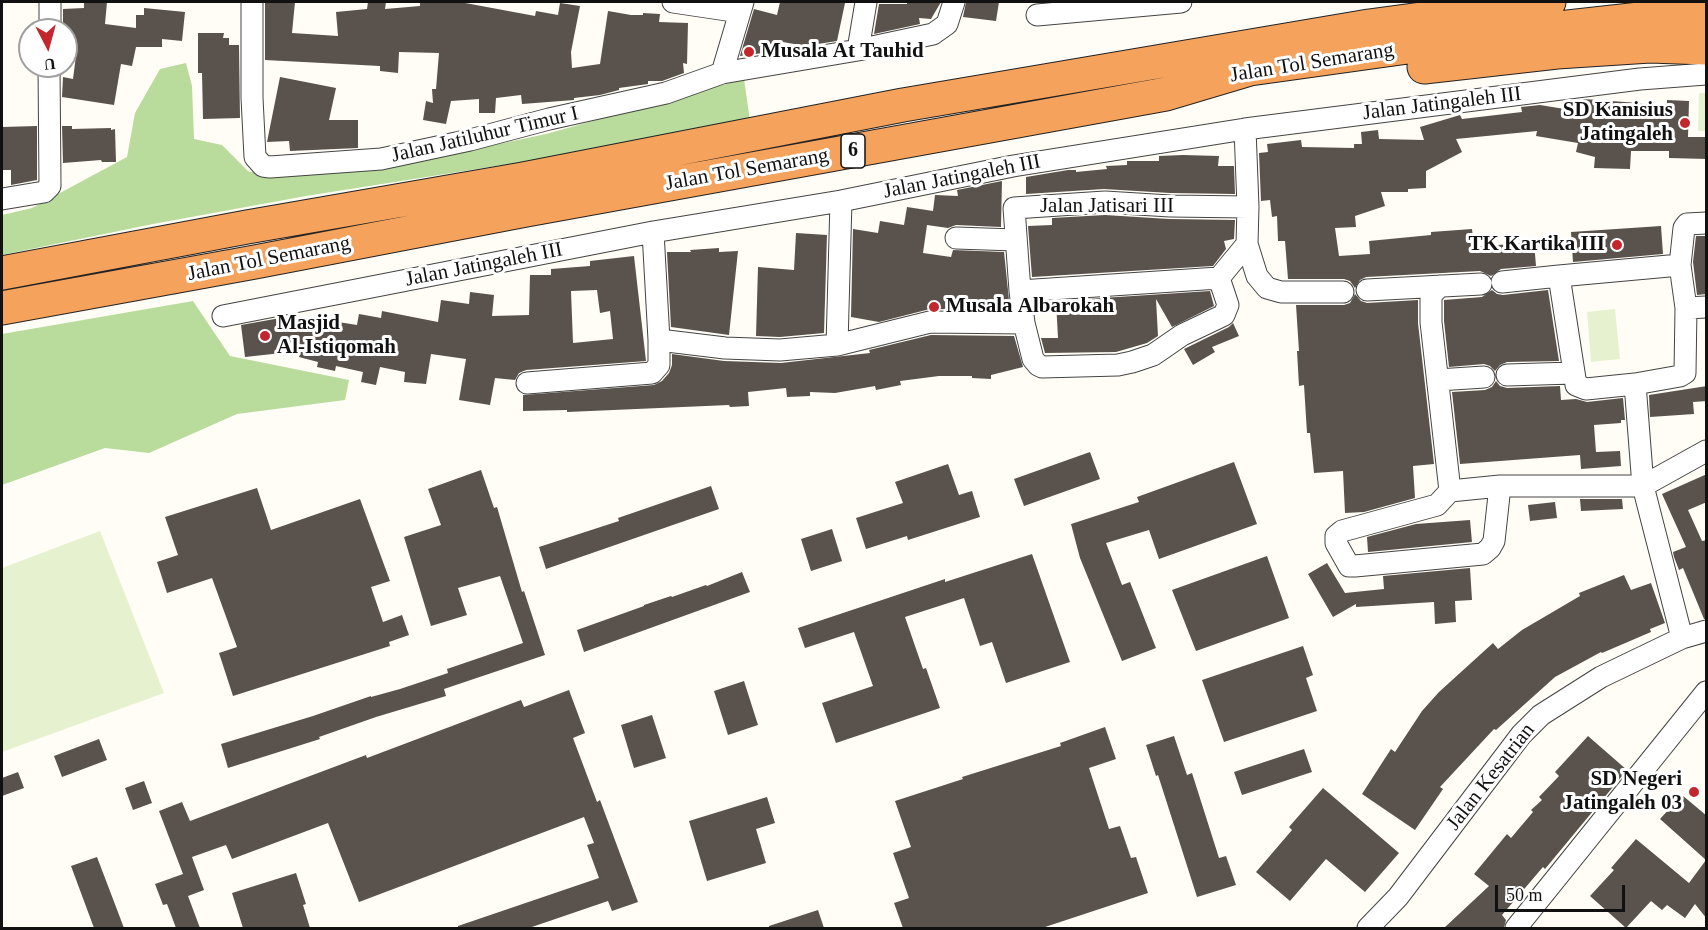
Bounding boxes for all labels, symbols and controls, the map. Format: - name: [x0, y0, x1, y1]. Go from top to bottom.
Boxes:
- north arrow: [18, 18, 78, 78]
- street label: Jalan Tol Semarang: [1228, 38, 1396, 88]
- place label: Musala At Tauhid: [761, 39, 924, 65]
- marker: Musala At Tauhid: [742, 45, 756, 59]
- text: U: [43, 55, 56, 73]
- street label: Jalan Jatingaleh III: [1361, 82, 1523, 126]
- place label: SD Kanisius Jatingaleh: [1563, 98, 1673, 148]
- street label: Jalan Jatiluhur Timur I: [389, 101, 581, 169]
- marker: SD Kanisius Jatingaleh: [1678, 116, 1692, 130]
- road number: 6: [841, 134, 865, 168]
- street label: Jalan Tol Semarang: [663, 143, 831, 197]
- street label: Jalan Jatingaleh III: [881, 149, 1043, 205]
- street label: Jalan Jatisari III: [1040, 193, 1174, 219]
- street label: Jalan Tol Semarang: [185, 231, 353, 287]
- place label: TK Kartika III: [1468, 232, 1605, 258]
- street label: Jalan Jatingaleh III: [403, 237, 565, 293]
- marker: TK Kartika III: [1610, 238, 1624, 252]
- place label: Musala Albarokah: [946, 294, 1114, 320]
- marker: Musala Albarokah: [927, 300, 941, 314]
- place label: Masjid Al-Istiqomah: [277, 311, 396, 361]
- marker: Masjid Al-Istiqomah: [258, 329, 272, 343]
- street label: Jalan Kesatrian: [1441, 718, 1541, 836]
- place label: SD Negeri Jatingaleh 03: [1562, 767, 1682, 817]
- marker: SD Negeri Jatingaleh 03: [1687, 785, 1701, 799]
- scale bar: [1498, 873, 1628, 911]
- text: 50 m: [1506, 885, 1543, 905]

